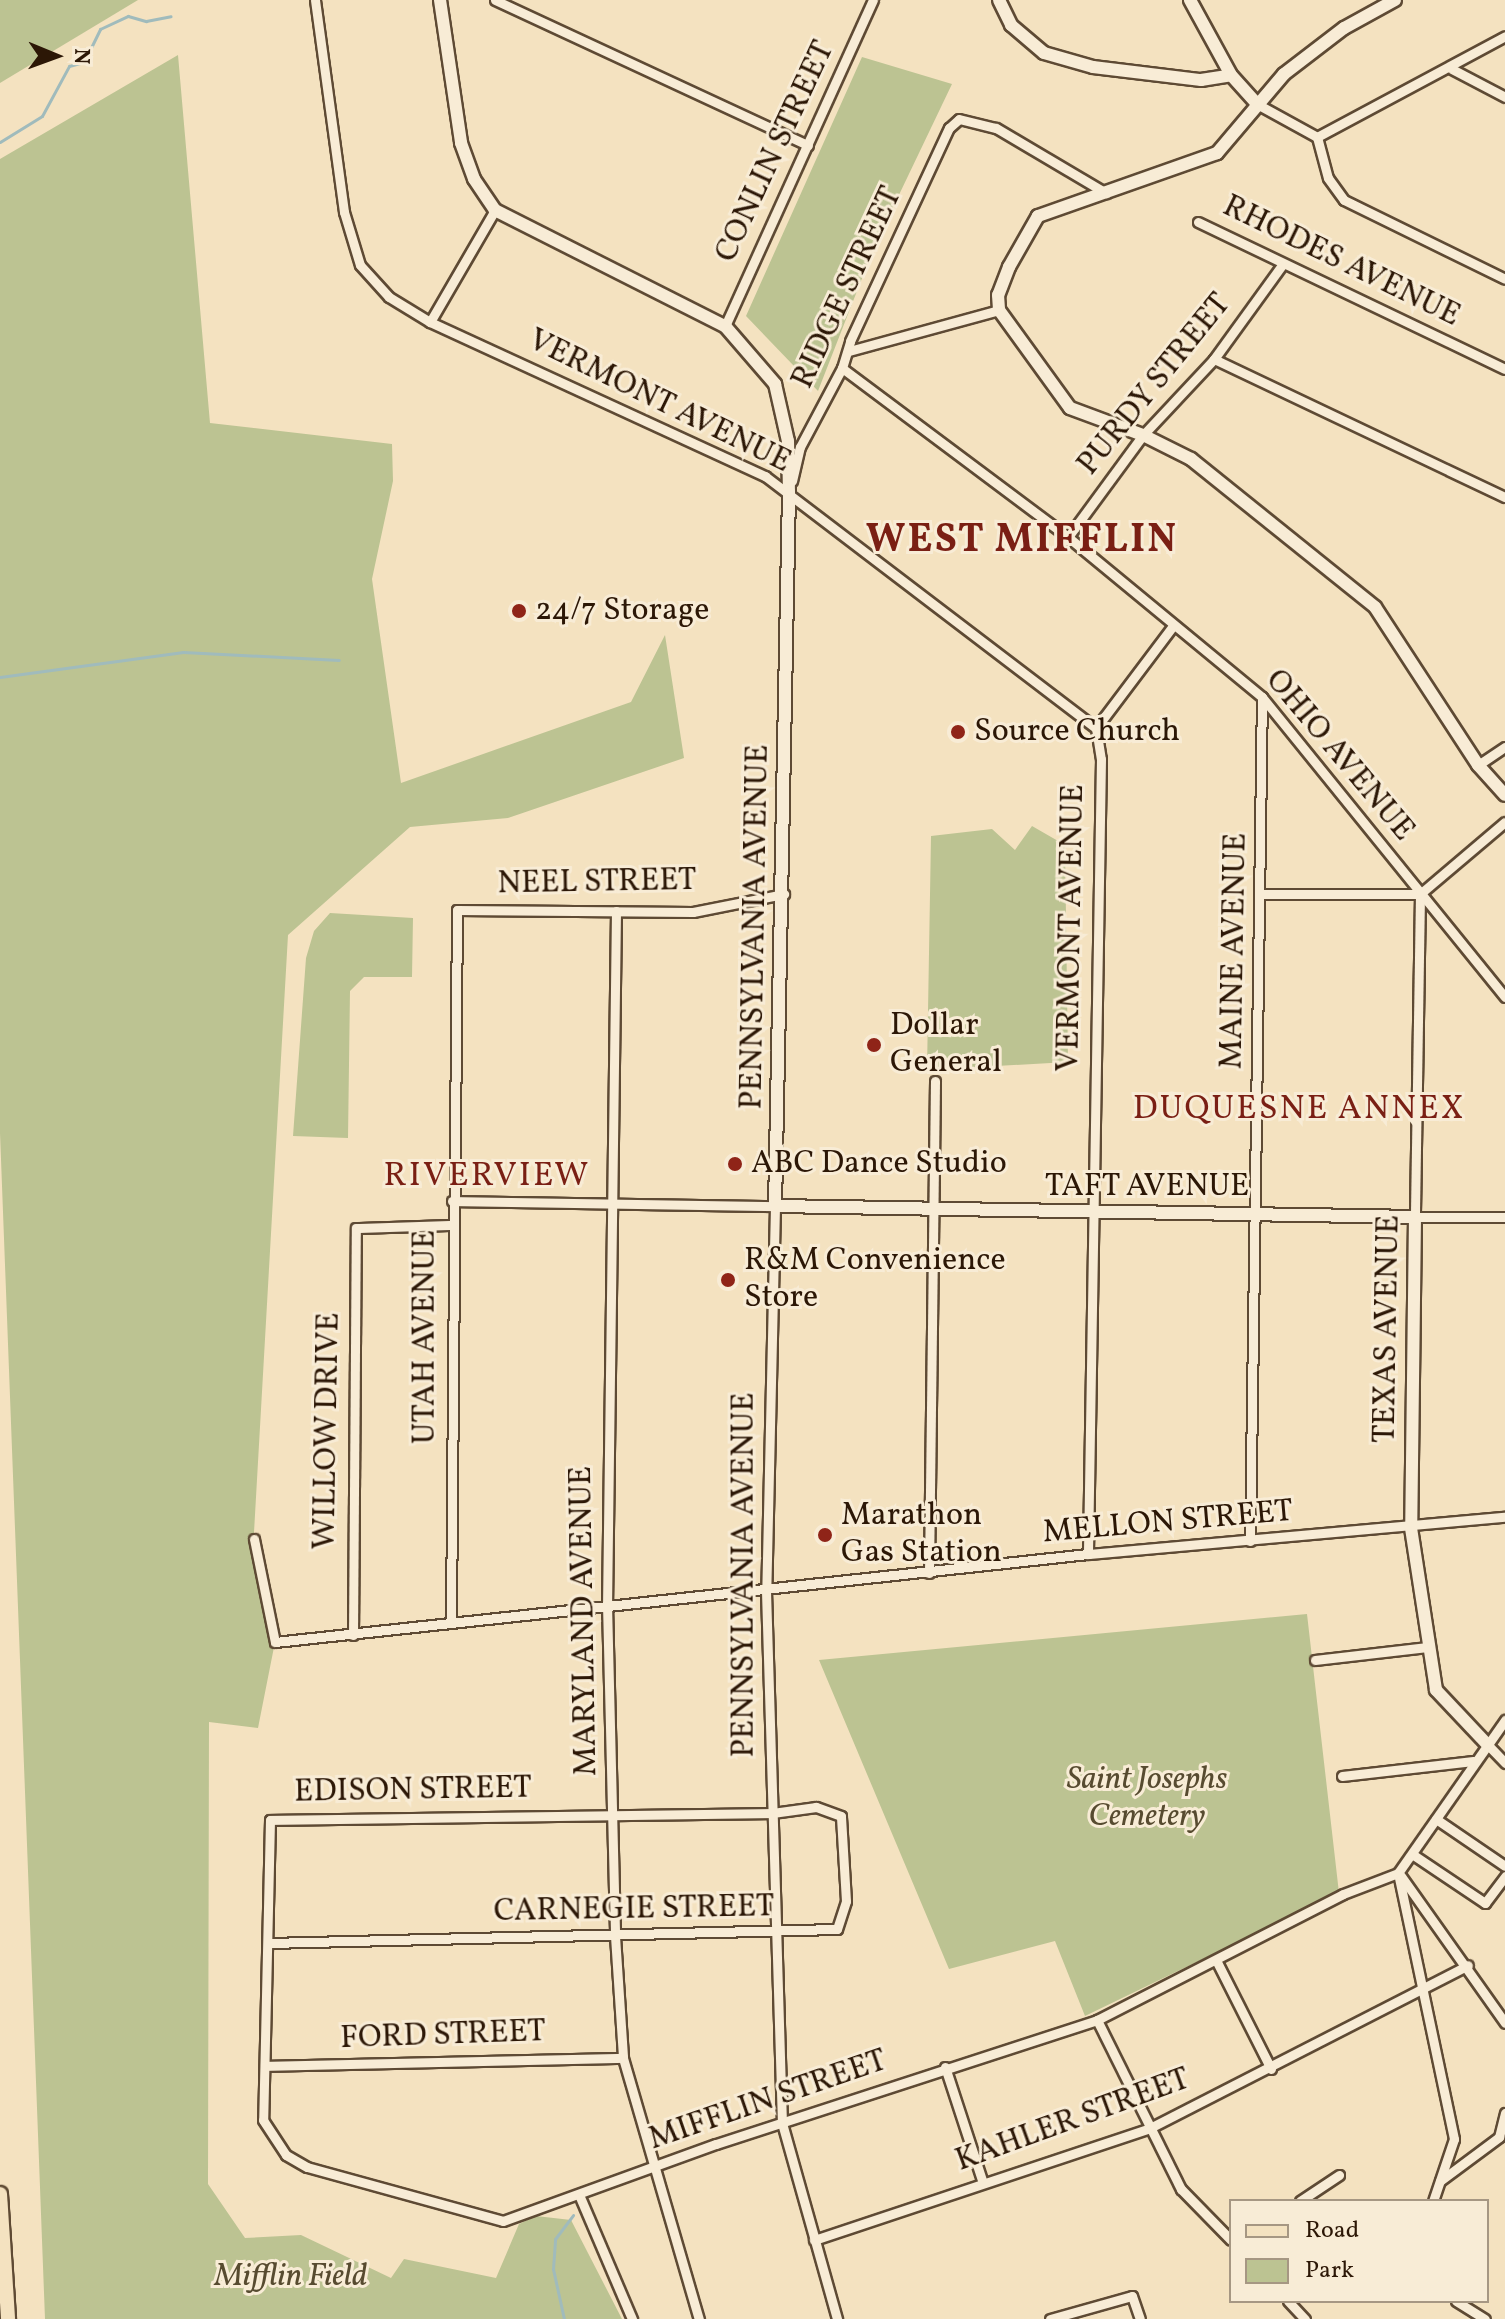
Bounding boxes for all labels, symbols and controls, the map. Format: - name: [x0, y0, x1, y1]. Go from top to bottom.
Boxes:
- north arrow: [16, 16, 96, 96]
- street label: CONLIN STREET: [708, 35, 844, 269]
- text: N: [65, 48, 96, 65]
- street label: RIDGE STREET: [784, 181, 912, 395]
- street label: RHODES AVENUE: [1216, 188, 1466, 336]
- street label: PURDY STREET: [1070, 286, 1240, 484]
- street label: VERMONT AVENUE: [521, 321, 797, 483]
- district label: WEST MIFFLIN: [865, 517, 1179, 565]
- place label: 24/7 Storage: [535, 592, 709, 630]
- marker: 24/7 Storage: [510, 602, 528, 620]
- street label: OHIO AVENUE: [1256, 662, 1422, 850]
- place label: Source Church: [974, 713, 1180, 751]
- marker: Source Church: [949, 723, 967, 741]
- street label: PENNSYLVANIA AVENUE: [734, 744, 778, 1110]
- street label: VERMONT AVENUE: [1050, 783, 1094, 1073]
- street label: MAINE AVENUE: [1214, 832, 1256, 1070]
- street label: NEEL STREET: [497, 862, 697, 904]
- place label: Dollar General: [890, 1008, 1002, 1083]
- marker: Dollar General: [865, 1036, 883, 1054]
- district label: DUQUESNE ANNEX: [1133, 1090, 1465, 1130]
- place label: ABC Dance Studio: [751, 1145, 1007, 1183]
- marker: ABC Dance Studio: [726, 1155, 744, 1173]
- district label: RIVERVIEW: [384, 1157, 590, 1197]
- street label: TAFT AVENUE: [1044, 1168, 1250, 1206]
- street label: TEXAS AVENUE: [1367, 1214, 1409, 1444]
- street label: UTAH AVENUE: [407, 1230, 445, 1444]
- place label: R&M Convenience Store: [744, 1243, 1006, 1318]
- marker: R&M Convenience Store: [719, 1271, 737, 1289]
- street label: WILLOW DRIVE: [307, 1311, 349, 1551]
- street label: PENNSYLVANIA AVENUE: [726, 1392, 764, 1758]
- street label: MARYLAND AVENUE: [563, 1466, 607, 1776]
- street label: MELLON STREET: [1041, 1493, 1295, 1553]
- place label: Marathon Gas Station: [841, 1498, 1002, 1573]
- marker: Marathon Gas Station: [816, 1526, 834, 1544]
- park label: Saint Josephs Cemetery: [1067, 1762, 1227, 1837]
- street label: EDISON STREET: [294, 1770, 532, 1812]
- street label: CARNEGIE STREET: [493, 1888, 775, 1932]
- street label: FORD STREET: [340, 2013, 546, 2059]
- street label: MIFFLIN STREET: [644, 2042, 892, 2160]
- street label: KAHLER STREET: [951, 2061, 1195, 2181]
- legend: [1229, 2199, 1489, 2303]
- text: Road: [1305, 2214, 1359, 2248]
- text: Park: [1305, 2254, 1354, 2288]
- park label: Mifflin Field: [215, 2258, 367, 2296]

